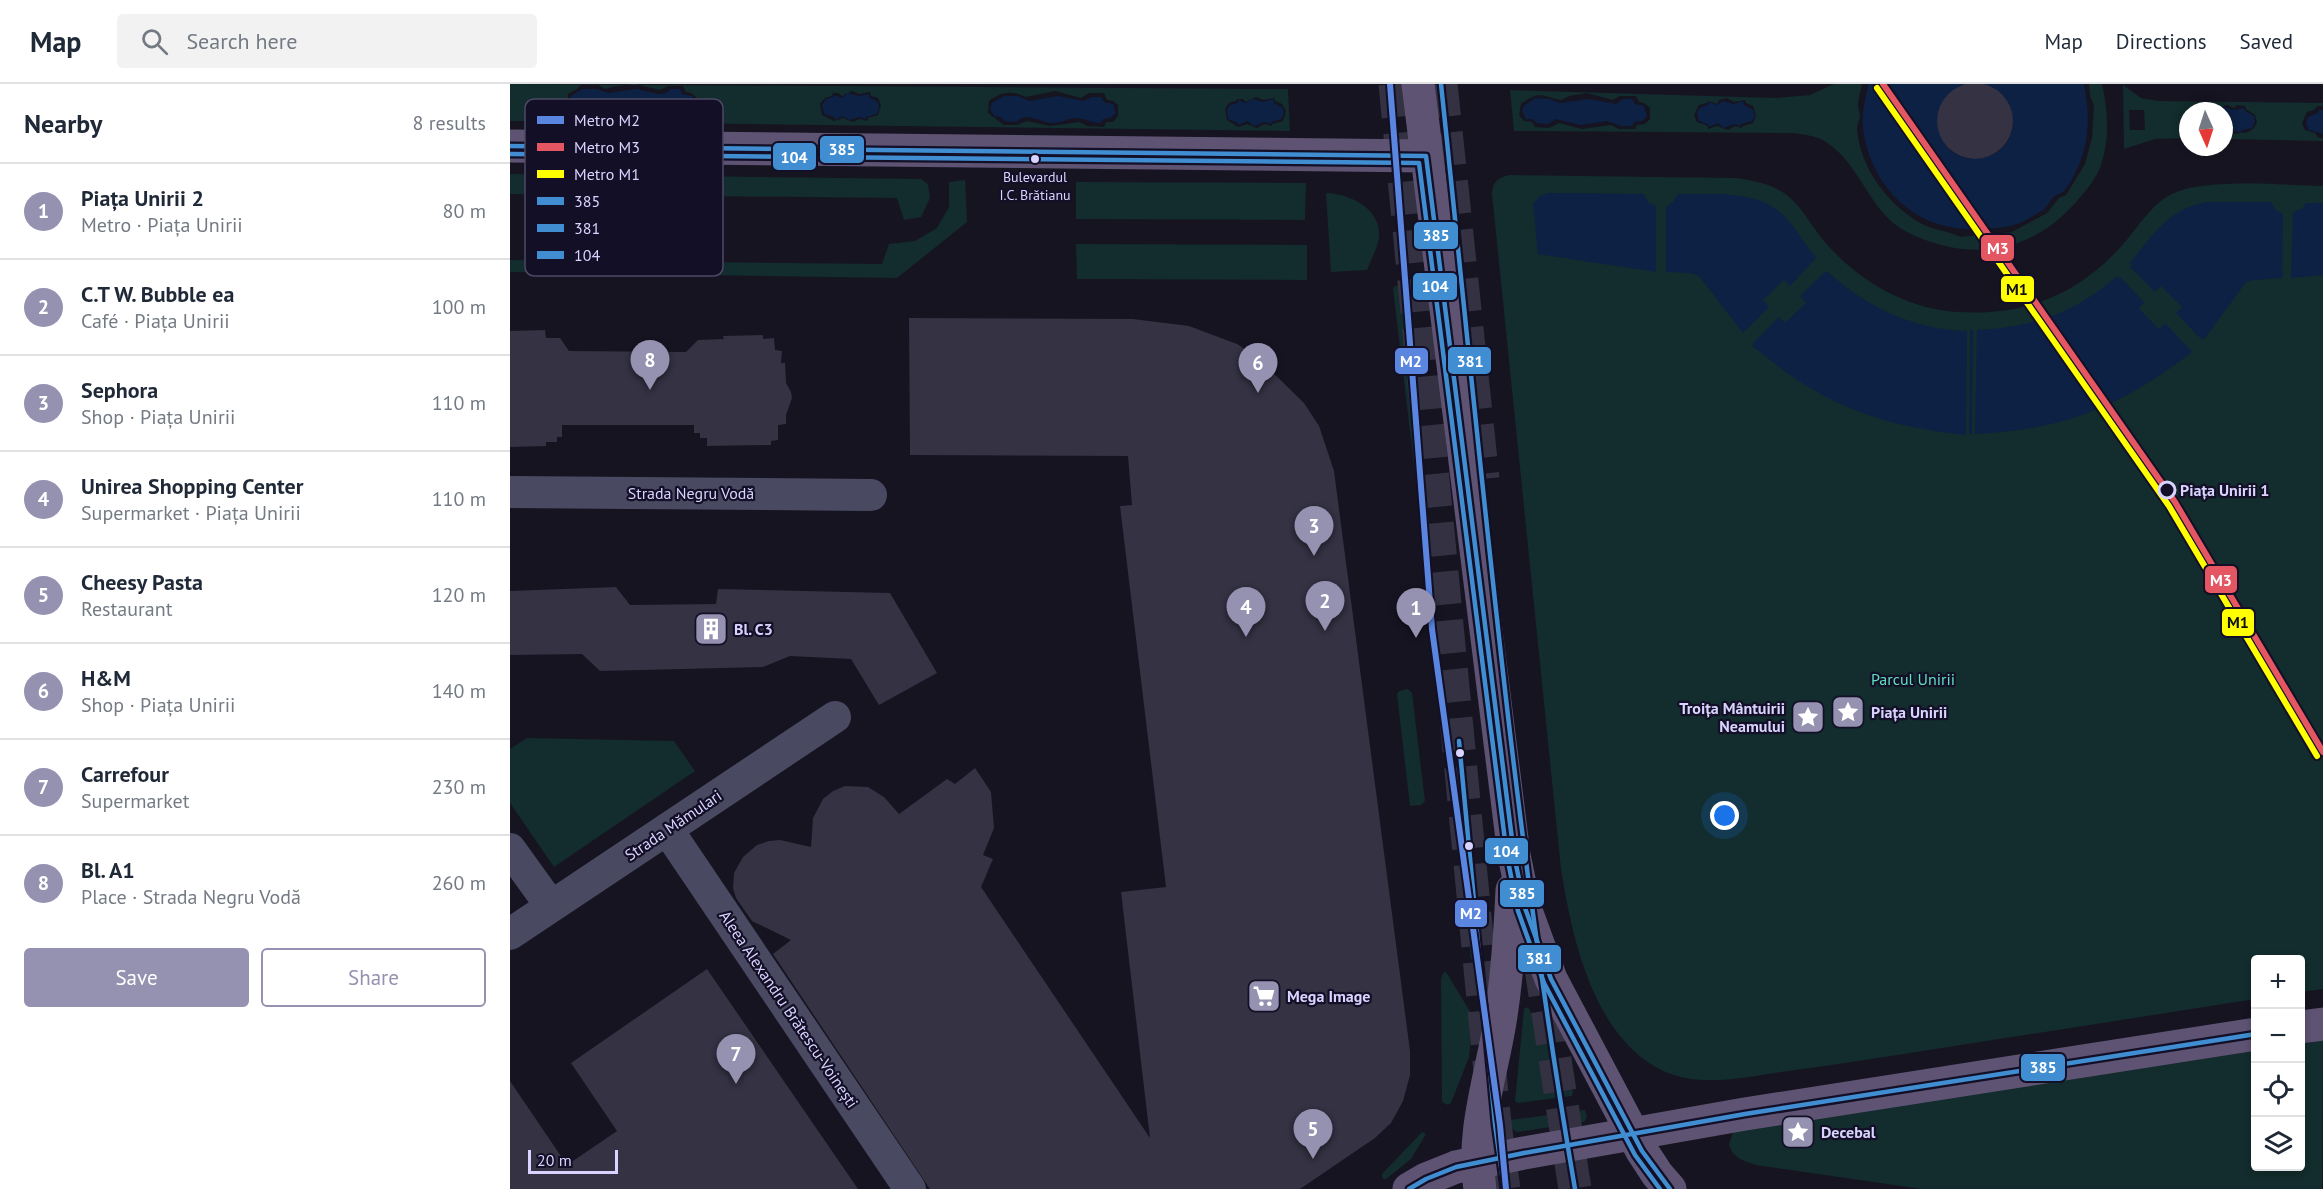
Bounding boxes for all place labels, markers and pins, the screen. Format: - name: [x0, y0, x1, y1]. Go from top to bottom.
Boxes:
- marker: Bulevardul I.C. Brătianu: [1029, 153, 1041, 165]
- place label: Bulevardul I.C. Brătianu: [999, 168, 1071, 204]
- pin: 8: [630, 340, 670, 390]
- pin: 6: [1238, 344, 1278, 393]
- place label: Piața Unirii 1: [2180, 480, 2269, 500]
- marker: Piața Unirii 1: [2158, 481, 2176, 499]
- pin: 3: [1294, 506, 1334, 556]
- pin: 2: [1306, 582, 1344, 631]
- pin: 4: [1226, 588, 1266, 637]
- pin: 1: [1396, 588, 1436, 638]
- building icon: Bl. C3: [693, 611, 729, 647]
- place label: Bl. C3: [734, 619, 773, 639]
- place icon: Piața Unirii: [1830, 694, 1866, 730]
- place label: Troița Mântuirii Neamului: [1679, 698, 1785, 736]
- place icon: Troița Mântuirii Neamului: [1790, 699, 1826, 735]
- place label: Piața Unirii: [1871, 702, 1947, 722]
- unlabelled marker: [1454, 747, 1466, 759]
- unlabelled marker: [1463, 840, 1475, 852]
- supermarket icon: Mega Image: [1246, 978, 1282, 1014]
- place label: Mega Image: [1287, 986, 1371, 1006]
- pin: 7: [716, 1034, 756, 1084]
- pin: 5: [1294, 1110, 1332, 1159]
- place icon: Decebal: [1780, 1114, 1816, 1150]
- place label: Decebal: [1821, 1122, 1876, 1142]

